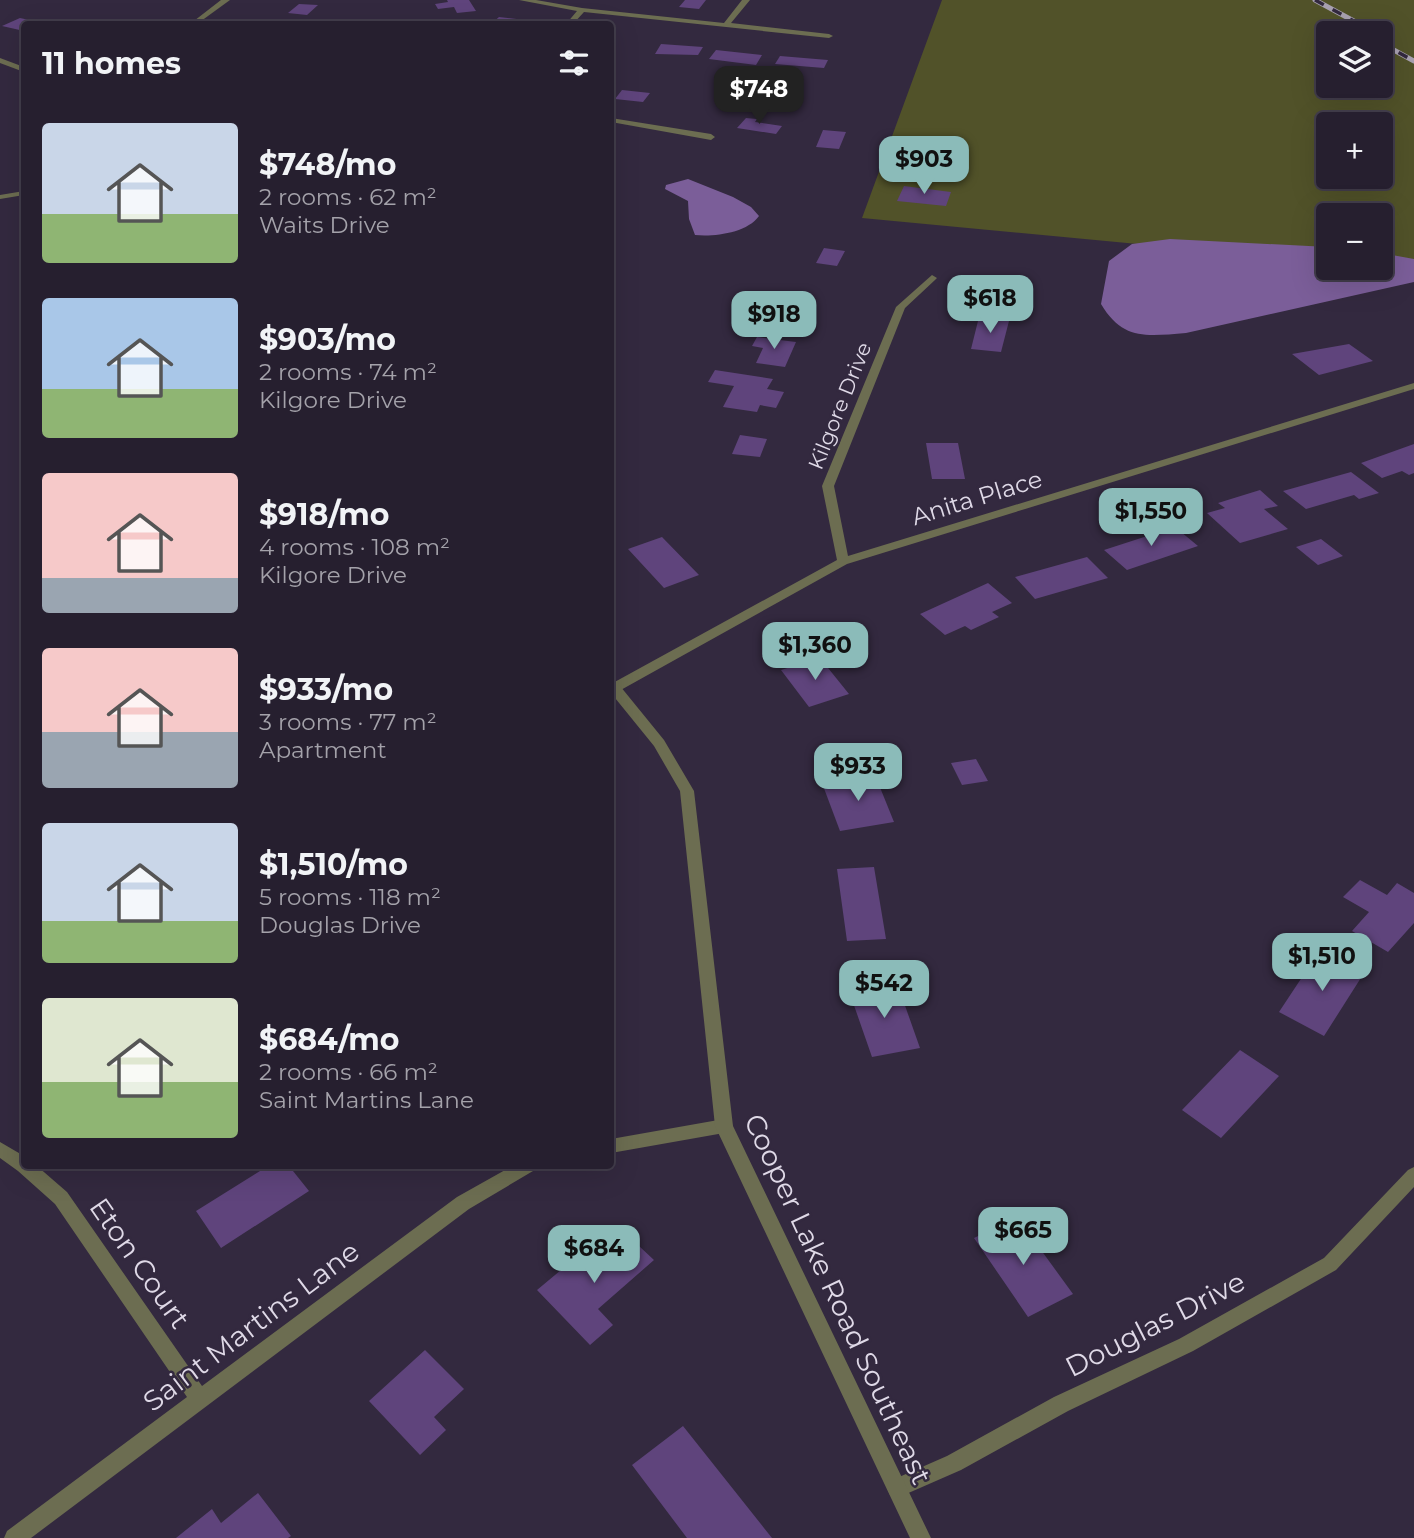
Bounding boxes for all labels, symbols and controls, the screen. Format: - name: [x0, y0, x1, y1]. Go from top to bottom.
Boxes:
- map controls: [1316, 21, 1393, 280]
- button: layers: [1316, 21, 1393, 98]
- icon: filters: [555, 44, 593, 82]
- text: 11 homes: [42, 45, 181, 82]
- pin: $748: [718, 66, 800, 126]
- text: $748: [730, 75, 788, 103]
- button: +: [1316, 112, 1393, 189]
- pin: $903: [883, 136, 965, 196]
- text: $903: [895, 145, 953, 173]
- text: $748/mo: [259, 146, 396, 183]
- icon: home: [98, 151, 182, 235]
- text: 2 rooms · 62 m²: [259, 183, 437, 211]
- button: −: [1316, 203, 1393, 280]
- text: Waits Drive: [259, 211, 390, 239]
- pin: $618: [949, 276, 1031, 335]
- text: $618: [963, 284, 1017, 312]
- pin: $918: [733, 292, 815, 351]
- text: $918: [747, 300, 801, 328]
- text: $903/mo: [259, 321, 396, 358]
- icon: home: [98, 326, 182, 410]
- street label: Kilgore Drive: [803, 338, 876, 473]
- text: 2 rooms · 74 m²: [259, 358, 437, 386]
- text: Kilgore Drive: [259, 386, 407, 414]
- street label: Anita Place: [908, 464, 1046, 531]
- pin: $1,550: [1094, 489, 1208, 548]
- text: $918/mo: [259, 496, 389, 533]
- text: $1,550: [1115, 497, 1187, 525]
- icon: home: [98, 501, 182, 585]
- text: 4 rooms · 108 m²: [259, 533, 450, 561]
- text: Kilgore Drive: [259, 561, 407, 589]
- pin: $1,360: [758, 622, 872, 682]
- text: $1,360: [778, 631, 852, 659]
- text: $933/mo: [259, 671, 393, 708]
- icon: home: [98, 676, 182, 760]
- text: 3 rooms · 77 m²: [259, 708, 437, 736]
- text: Apartment: [259, 736, 387, 764]
- pin: $933: [817, 744, 899, 803]
- text: $933: [830, 752, 886, 780]
- text: $1,510/mo: [259, 846, 408, 883]
- icon: home: [98, 851, 182, 935]
- text: 5 rooms · 118 m²: [259, 883, 441, 911]
- text: Douglas Drive: [259, 911, 421, 939]
- pin: $1,510: [1265, 934, 1379, 993]
- text: $1,510: [1288, 942, 1356, 970]
- pin: $542: [843, 960, 925, 1020]
- text: $542: [855, 969, 913, 997]
- text: $684/mo: [259, 1021, 400, 1058]
- icon: home: [98, 1026, 182, 1110]
- text: 2 rooms · 66 m²: [259, 1058, 438, 1086]
- text: Saint Martins Lane: [259, 1086, 474, 1114]
- street label: Cooper Lake Road Southeast: [737, 1108, 939, 1490]
- street label: Eton Court: [83, 1191, 197, 1335]
- pin: $665: [982, 1208, 1064, 1267]
- text: $665: [994, 1216, 1052, 1244]
- pin: $684: [553, 1226, 635, 1285]
- street label: Saint Martins Lane: [136, 1234, 366, 1418]
- text: $684: [564, 1234, 624, 1262]
- street label: Douglas Drive: [1059, 1264, 1251, 1384]

